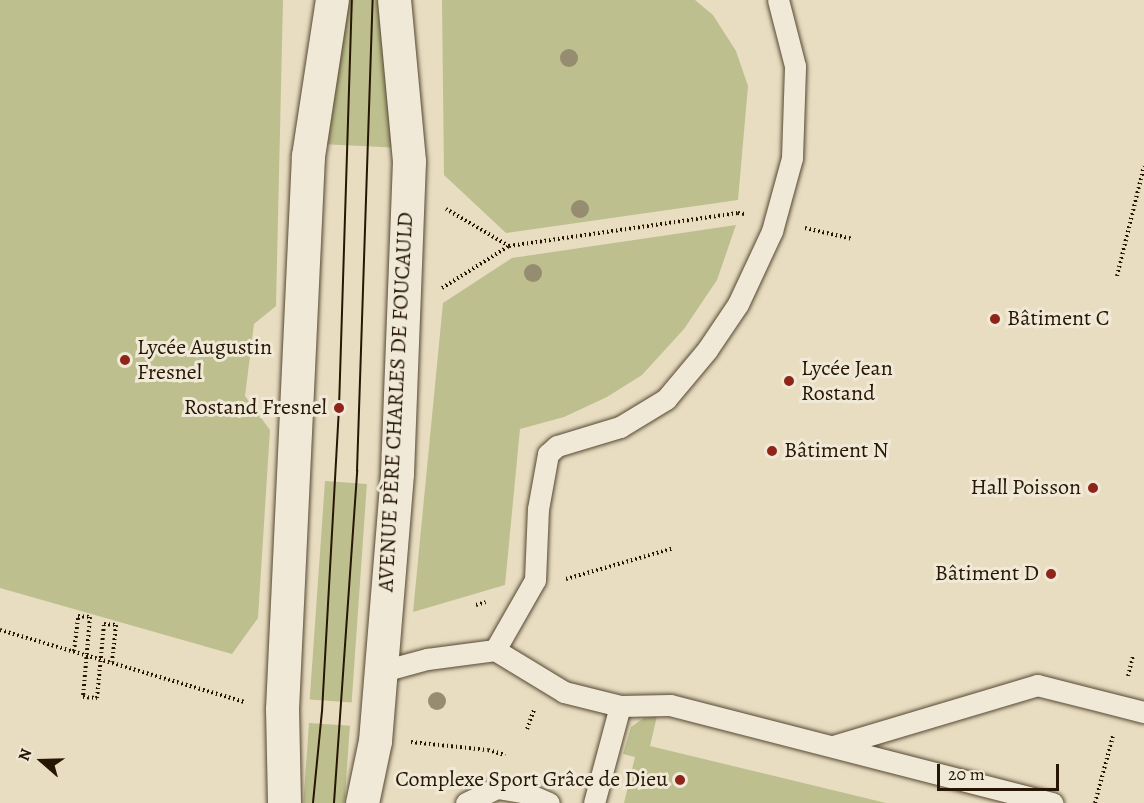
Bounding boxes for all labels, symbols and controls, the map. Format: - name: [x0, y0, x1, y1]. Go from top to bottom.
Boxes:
- street label: AVENUE PÈRE CHARLES DE FOUCAULD: [373, 211, 419, 593]
- place label: Bâtiment C: [1007, 306, 1109, 332]
- marker: Bâtiment C: [988, 312, 1002, 326]
- place label: Lycée Augustin Fresnel: [137, 334, 272, 386]
- marker: Lycée Augustin Fresnel: [118, 353, 132, 367]
- place label: Lycée Jean Rostand: [801, 355, 893, 406]
- marker: Lycée Jean Rostand: [782, 374, 796, 388]
- place label: Rostand Fresnel: [184, 395, 327, 421]
- marker: Rostand Fresnel: [332, 401, 346, 415]
- place label: Bâtiment N: [784, 438, 888, 464]
- marker: Bâtiment N: [765, 444, 779, 458]
- place label: Hall Poisson: [971, 475, 1081, 501]
- marker: Hall Poisson: [1086, 481, 1100, 495]
- place label: Bâtiment D: [935, 561, 1039, 587]
- marker: Bâtiment D: [1044, 567, 1058, 581]
- north arrow: [12, 731, 72, 791]
- text: N: [13, 746, 37, 764]
- scale bar: [940, 752, 1062, 790]
- text: 20 m: [948, 762, 985, 786]
- place label: Complexe Sport Grâce de Dieu: [395, 767, 668, 793]
- marker: Complexe Sport Grâce de Dieu: [673, 773, 687, 787]

